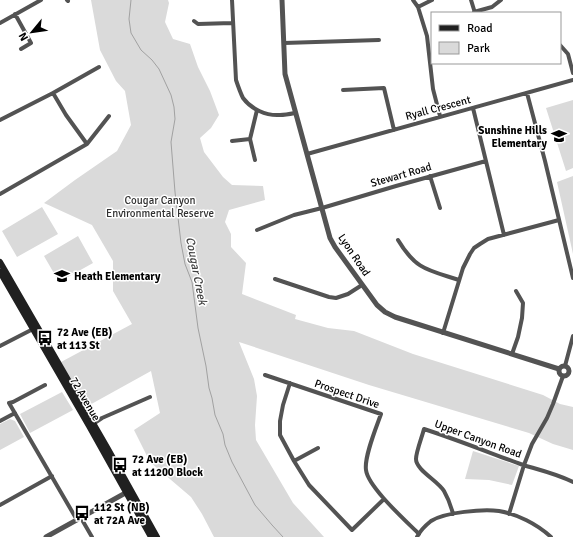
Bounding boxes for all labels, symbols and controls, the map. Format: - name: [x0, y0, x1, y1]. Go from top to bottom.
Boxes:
- north arrow: [12, 12, 52, 52]
- legend: [431, 12, 561, 64]
- text: Road: [467, 21, 493, 36]
- text: N: [16, 30, 31, 43]
- text: Park: [467, 41, 490, 56]
- street label: Ryall Crescent: [404, 93, 472, 123]
- place label: Sunshine Hills Elementary: [478, 124, 548, 150]
- school or university icon: Sunshine Hills Elementary: [550, 127, 568, 145]
- street label: Stewart Road: [369, 160, 433, 190]
- park label: Cougar Canyon Environmental Reserve: [106, 194, 214, 220]
- street label: Lyon Road: [335, 232, 373, 279]
- water label: Cougar Creek: [182, 236, 210, 307]
- school or university icon: Heath Elementary: [53, 267, 71, 285]
- place label: Heath Elementary: [74, 270, 161, 283]
- place label: 72 Ave (EB) at 113 St: [57, 326, 113, 352]
- bus stop icon: 72 Ave (EB) at 113 St: [36, 329, 54, 347]
- street label: 72 Avenue: [67, 375, 103, 423]
- street label: Prospect Drive: [313, 377, 381, 411]
- street label: Upper Canyon Road: [433, 417, 523, 461]
- place label: 72 Ave (EB) at 11200 Block: [132, 453, 203, 479]
- bus stop icon: 72 Ave (EB) at 11200 Block: [111, 456, 129, 474]
- place label: 112 St (NB) at 72A Ave: [94, 501, 150, 527]
- bus stop icon: 112 St (NB) at 72A Ave: [73, 504, 91, 522]

